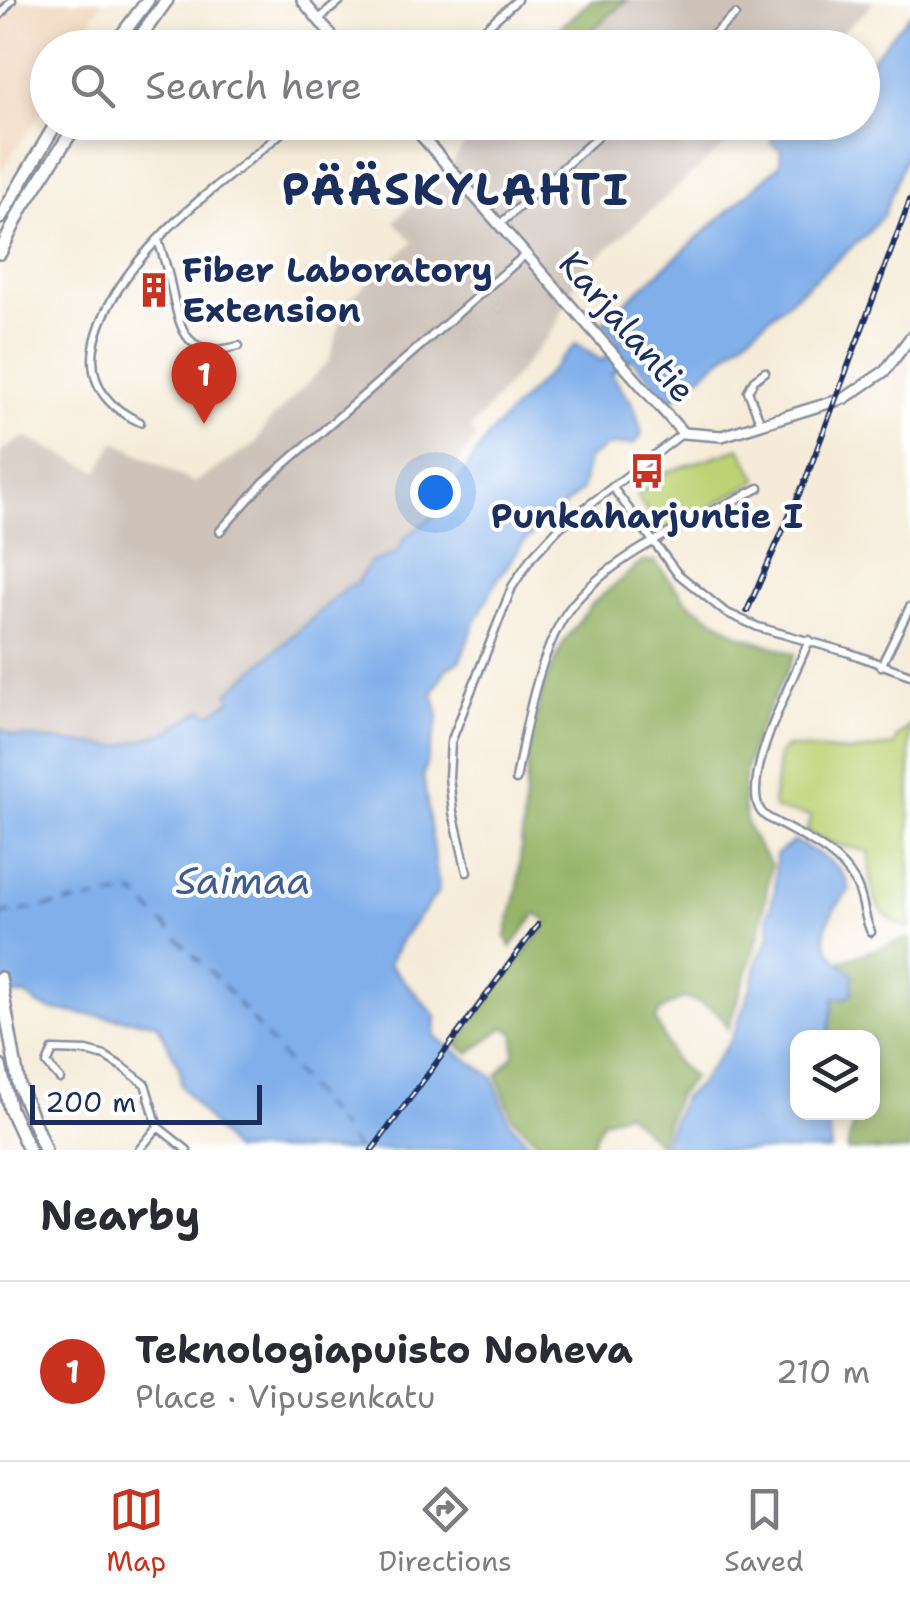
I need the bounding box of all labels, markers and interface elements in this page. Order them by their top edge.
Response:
search box [30,30,880,140]
icon: search [65,58,120,113]
text: Search here [145,60,362,111]
district label: PÄÄSKYLAHTI [281,159,631,219]
street label: Karjalantie [548,241,706,412]
place label: Fiber Laboratory Extension [182,246,493,333]
building icon: Fiber Laboratory Extension [135,271,173,309]
pin: 1 [172,342,236,424]
bus stop icon: Punkaharjuntie I [628,452,666,490]
your location [410,467,461,518]
place label: Punkaharjuntie I [491,492,803,539]
water label: Saimaa [176,855,310,906]
map controls [790,1030,880,1120]
button: layers [790,1030,880,1120]
scale bar [30,1080,262,1124]
text: 200 m [45,1083,136,1121]
text: Nearby [40,1187,200,1243]
text: Teknologiapuisto Noheva [135,1324,633,1375]
text: 1 [65,1350,80,1393]
text: 210 m [776,1350,870,1393]
text: Place · Vipusenkatu [135,1375,436,1418]
tab: Map [106,1482,166,1580]
tab: Directions [379,1482,512,1580]
tab: Saved [724,1482,804,1580]

